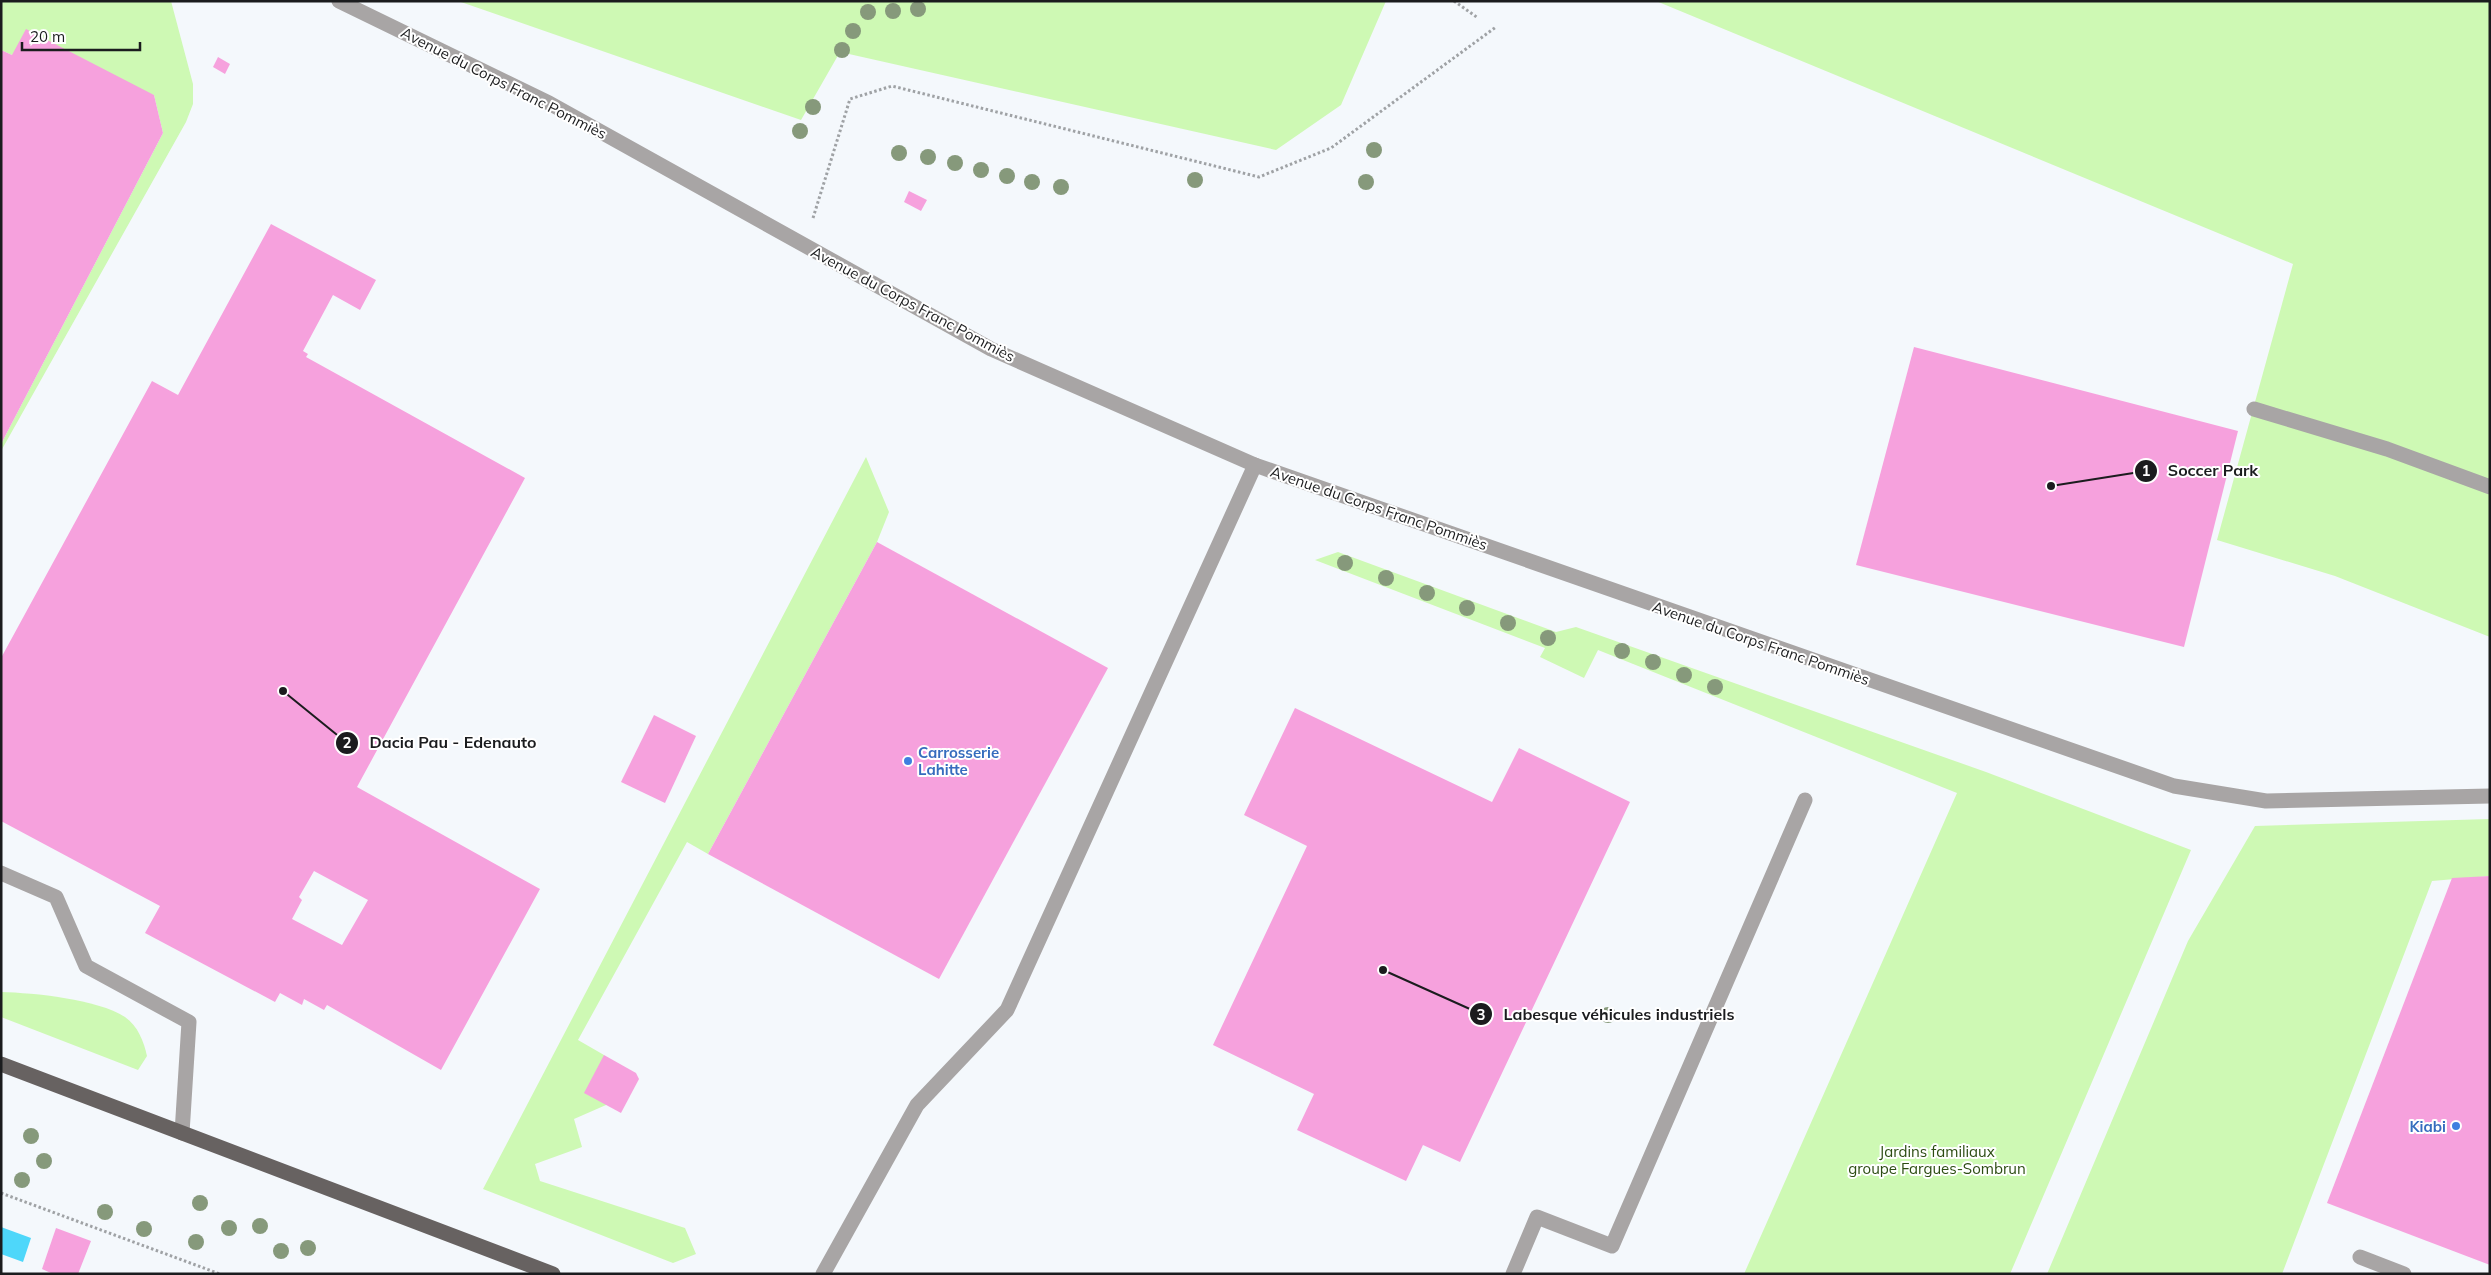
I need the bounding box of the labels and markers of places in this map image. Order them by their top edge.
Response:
callout: Soccer Park [2133,455,2269,486]
callout: Dacia Pau - Edenauto [335,727,547,758]
place label: Carrosserie Lahitte [918,743,999,779]
marker: Carrosserie Lahitte [902,755,914,767]
callout: Labesque véhicules industriels [1468,999,1744,1030]
place label: Kiabi [2410,1117,2446,1136]
marker: Kiabi [2450,1120,2462,1132]

